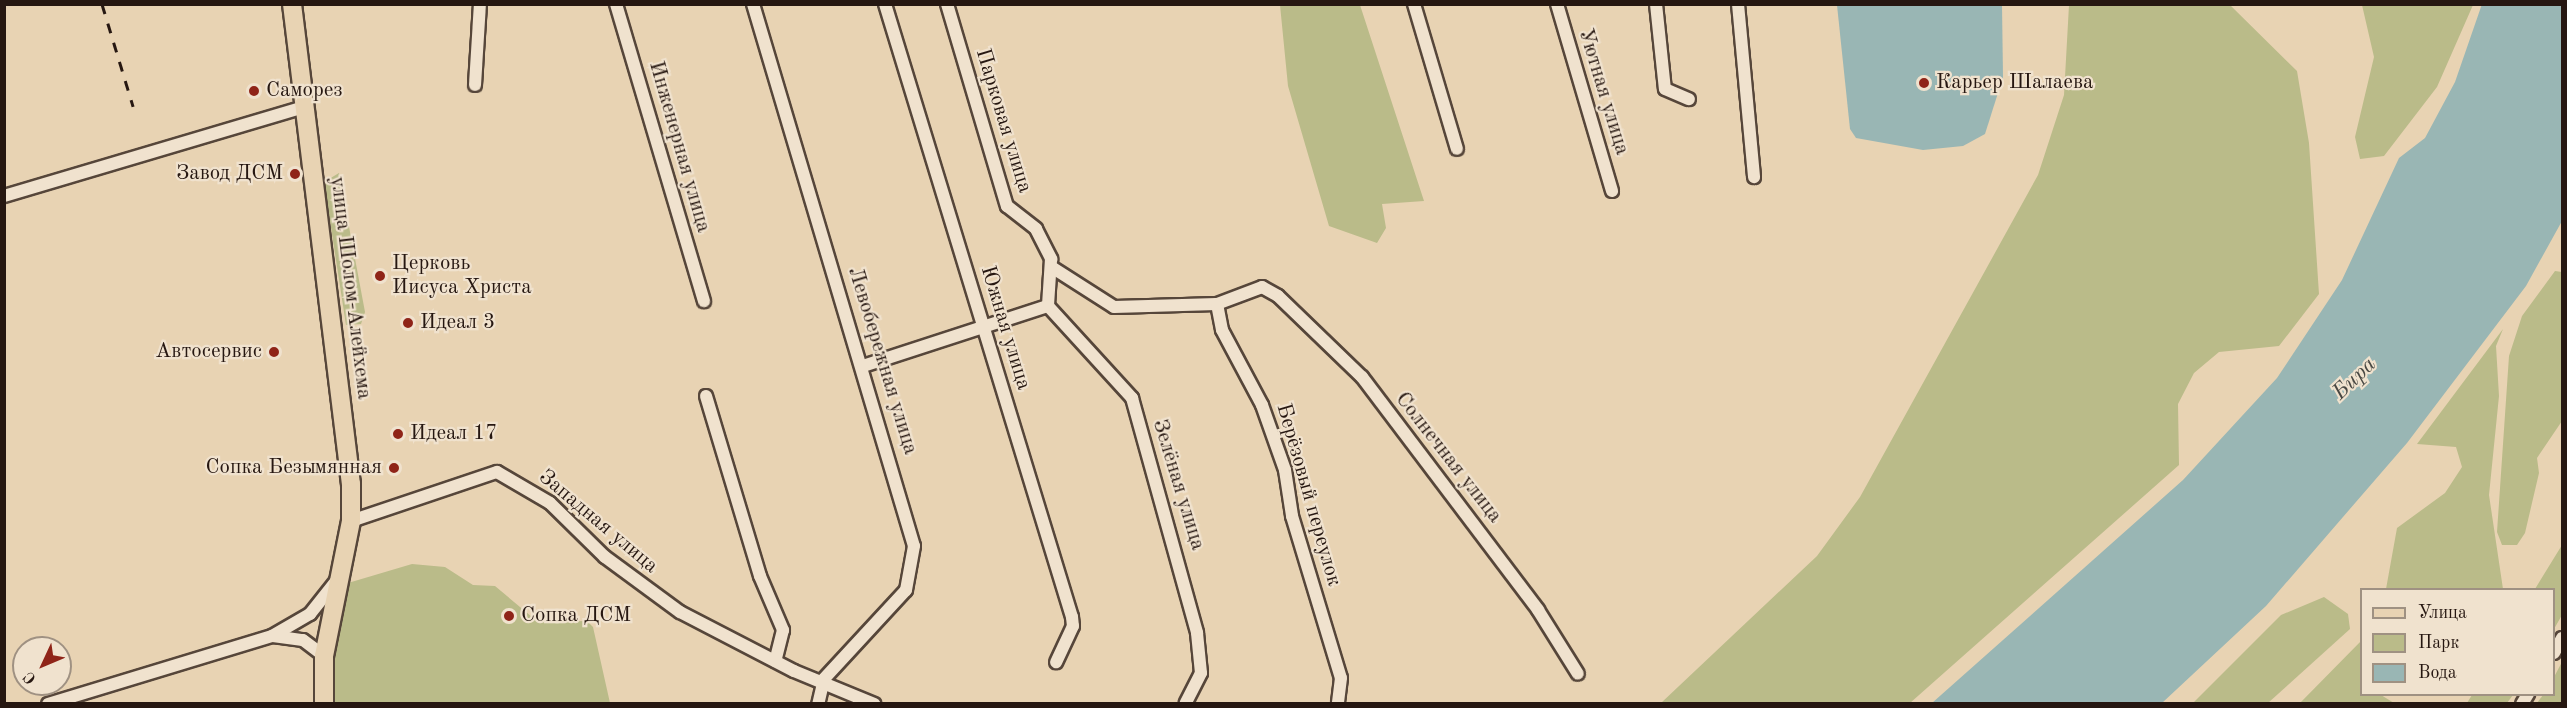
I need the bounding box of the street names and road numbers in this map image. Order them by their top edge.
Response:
street label: Уютная улица [1572,26,1634,158]
street label: Парковая улица [969,46,1037,196]
street label: Инженерная улица [643,59,715,235]
street label: улица Шолом-Алейхема [324,175,376,401]
street label: Южная улица [974,263,1036,393]
street label: Левобережная улица [842,264,922,458]
street label: Солнечная улица [1389,388,1507,528]
street label: Берёзовый переулок [1270,401,1346,589]
street label: Зелёная улица [1146,417,1210,553]
street label: Западная улица [533,465,663,579]

